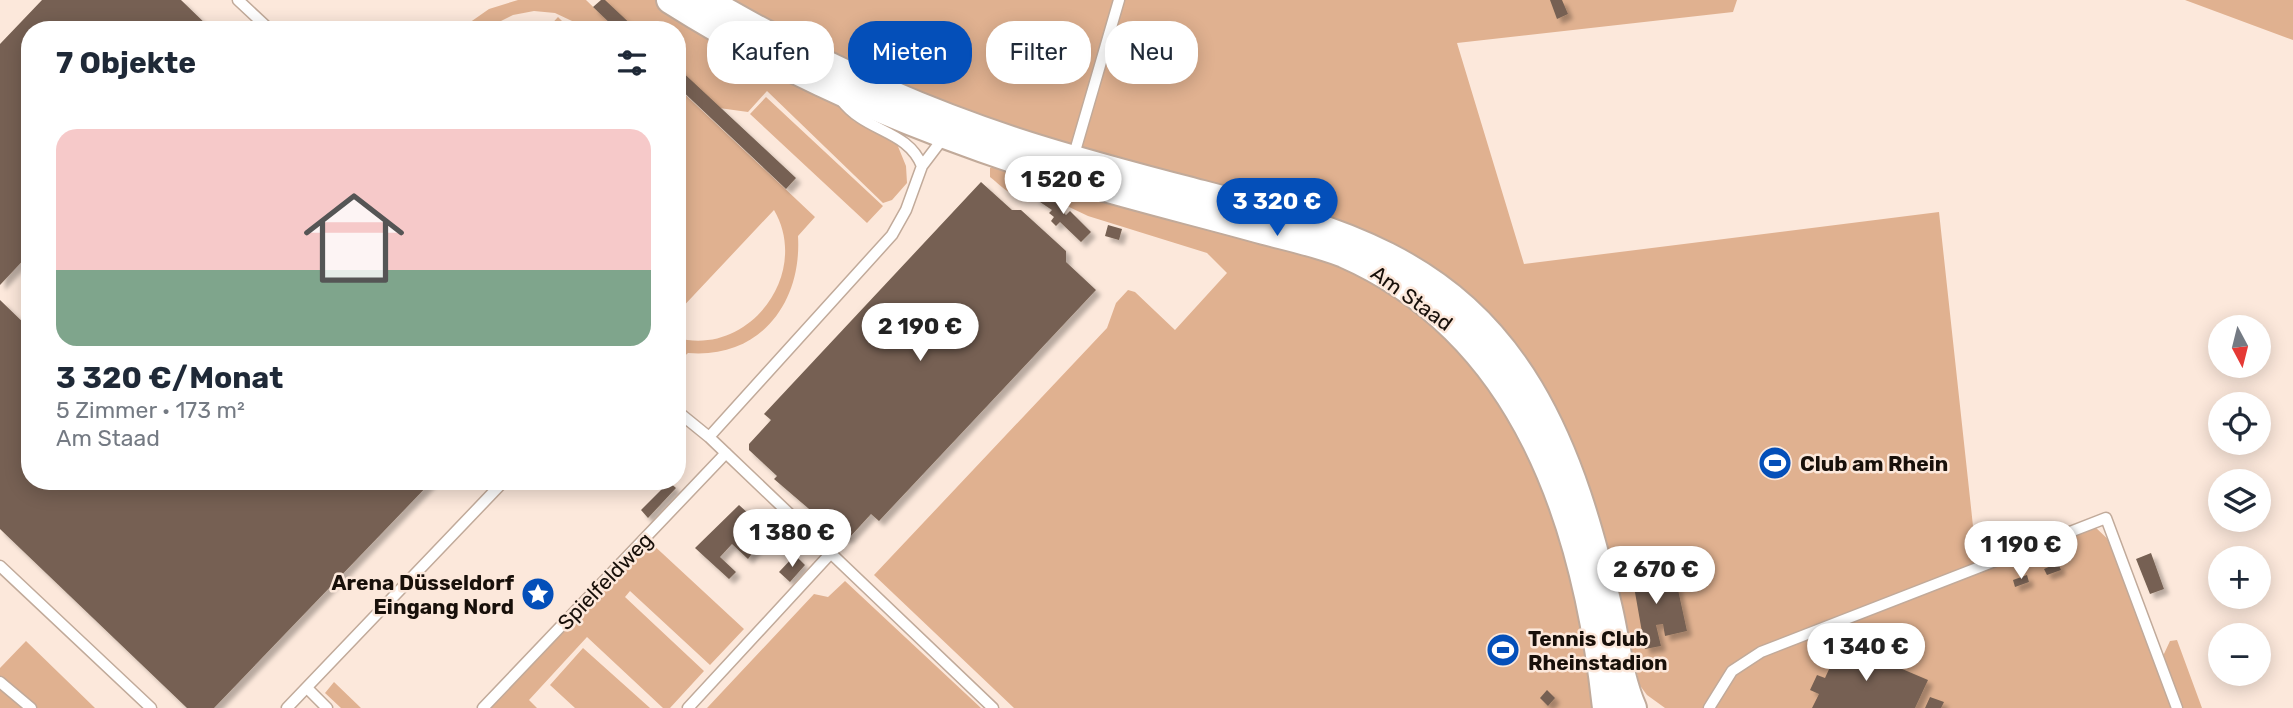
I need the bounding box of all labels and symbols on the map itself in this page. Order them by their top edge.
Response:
pin: 1 520 € [998,156,1128,216]
pin: 3 320 € [1212,178,1342,238]
street label: Am Staad [1366,260,1458,336]
pin: 2 190 € [855,304,985,363]
north arrow [2208,315,2272,378]
sports icon: Club am Rhein [1756,444,1794,482]
place label: Club am Rhein [1800,451,1948,476]
pin: 1 380 € [727,510,857,569]
pin: 1 190 € [1956,522,2086,581]
street label: Spielfeldweg [552,527,658,635]
pin: 2 670 € [1591,546,1721,606]
place label: Arena Düsseldorf Eingang Nord [332,570,515,619]
place icon: Arena Düsseldorf Eingang Nord [519,575,557,613]
pin: 1 340 € [1801,624,1931,683]
place label: Tennis Club Rheinstadion [1528,626,1668,675]
sports icon: Tennis Club Rheinstadion [1484,631,1522,669]

